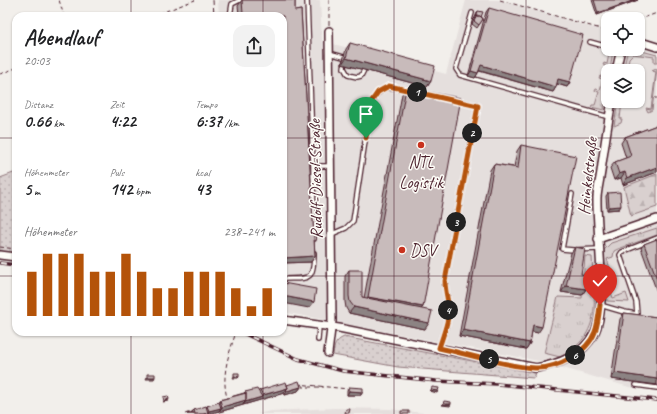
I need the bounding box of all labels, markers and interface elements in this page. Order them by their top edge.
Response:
map controls [601,12,645,108]
button: locate [601,12,645,56]
text: Abendlauf [24,24,99,52]
button: share [233,25,275,67]
text: 20:03 [24,53,50,69]
button: layers [601,64,645,108]
pin: 1 [407,82,427,102]
text: 1 [415,85,419,99]
text: Distanz [24,97,53,111]
text: Zeit [110,97,124,111]
text: Tempo [195,97,217,111]
pin [349,97,383,138]
icon: arrive [355,103,377,125]
text: 0.66 [24,111,51,132]
text: 4:22 [110,111,136,132]
text: 6:37 [195,111,222,132]
text: km [51,116,64,130]
text: /km [222,116,239,130]
street label: Rudolf-Diesel-Straße [304,118,327,239]
pin: 2 [462,123,482,143]
text: 2 [470,126,474,140]
street label: Heinkelstraße [573,135,602,216]
marker: NTL Logistik [416,140,426,150]
place label: NTL Logistik [399,152,444,193]
text: Höhenmeter [24,165,69,179]
text: Puls [110,165,124,179]
text: kcal [195,165,210,179]
text: 5 [24,179,31,200]
text: 142 [110,179,133,200]
text: 43 [195,179,211,200]
text: m [31,184,40,198]
text: bpm [133,184,150,198]
pin: 3 [446,212,466,232]
text: 3 [454,215,458,229]
text: Höhenmeter [24,224,77,240]
text: 238–241 m [224,224,275,240]
place label: DSV [410,240,439,261]
marker: DSV [397,245,407,255]
pin [583,264,617,305]
icon: check [589,270,611,292]
pin: 4 [438,300,458,320]
text: 4 [446,303,450,317]
pin: 6 [565,345,585,365]
text: 6 [572,348,578,362]
pin: 5 [479,349,499,369]
text: 5 [487,352,491,366]

